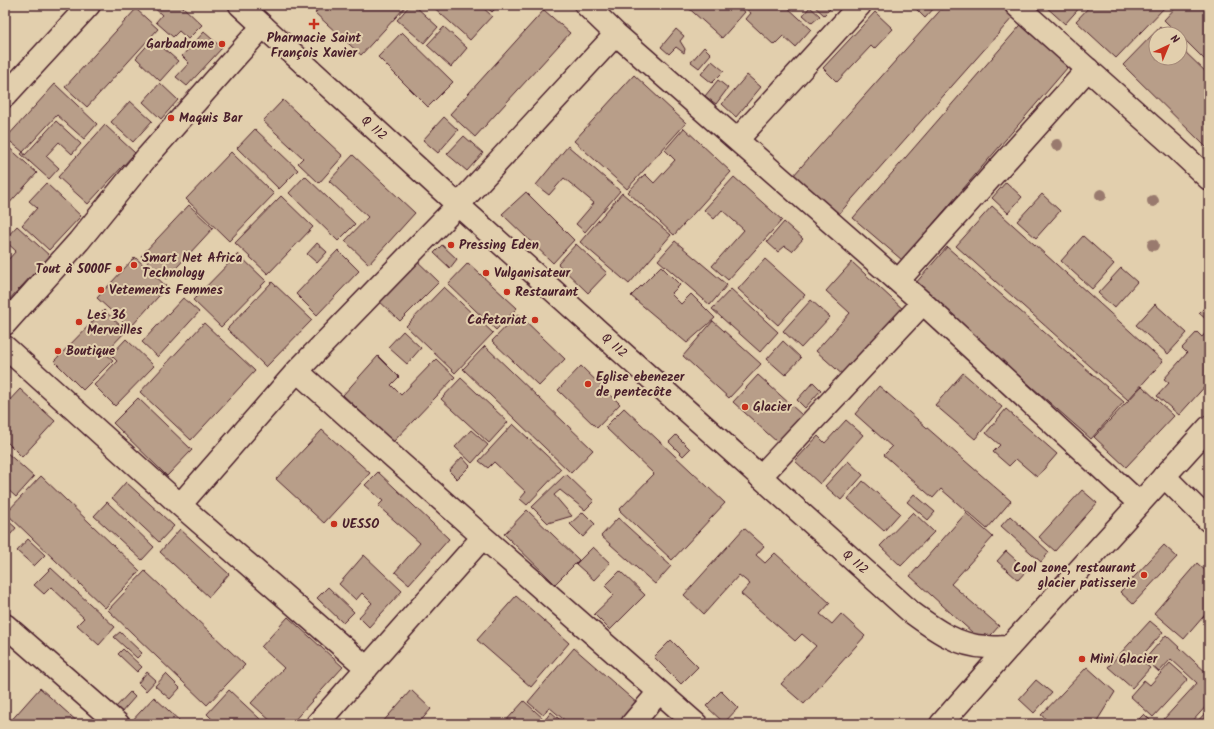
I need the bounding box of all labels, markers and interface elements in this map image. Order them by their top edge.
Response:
marker: Pharmacie Saint François Xavier [309,19,319,29]
north arrow [1148,26,1188,66]
place label: Pharmacie Saint François Xavier [267,28,361,64]
text: N [1165,31,1183,48]
place label: Garbadrome [146,34,215,55]
marker: Garbadrome [217,39,227,49]
place label: Maquis Bar [179,108,244,129]
street label: Q 112 [356,110,392,146]
marker: Maquis Bar [166,113,176,123]
place label: Pressing Eden [459,235,539,256]
marker: Pressing Eden [446,240,456,250]
place label: Smart Net Africa Technology [142,248,243,284]
place label: Tout à 5000F [35,259,112,280]
marker: Smart Net Africa Technology [129,260,139,270]
place label: Vulganisateur [494,263,571,284]
marker: Tout à 5000F [114,264,124,274]
marker: Vulganisateur [481,268,491,278]
place label: Vetements Femmes [109,280,223,301]
place label: Restaurant [515,282,579,303]
marker: Vetements Femmes [96,285,106,295]
marker: Restaurant [502,287,512,297]
place label: Les 36 Merveilles [87,305,142,341]
place label: Cafetariat [467,310,527,331]
marker: Cafetariat [530,315,540,325]
marker: Les 36 Merveilles [74,317,84,327]
street label: Q 112 [596,328,632,363]
place label: Boutique [66,341,116,362]
marker: Boutique [53,346,63,356]
place label: Eglise ebenezer de pentecôte [596,367,686,403]
marker: Eglise ebenezer de pentecôte [583,379,593,389]
place label: Glacier [753,397,793,418]
marker: Glacier [740,402,750,412]
place label: UESSO [342,514,379,535]
marker: UESSO [329,519,339,529]
street label: Q 112 [837,544,873,580]
place label: Cool zone, restaurant glacier patisserie [1013,558,1137,594]
marker: Cool zone, restaurant glacier patisserie [1139,570,1149,580]
place label: Mini Glacier [1090,649,1159,670]
marker: Mini Glacier [1077,654,1087,664]

